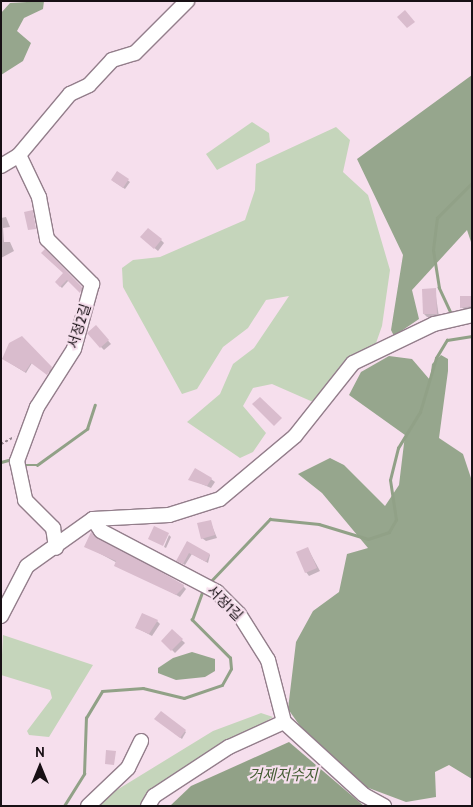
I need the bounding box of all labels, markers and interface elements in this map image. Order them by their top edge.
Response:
street label: 서정2길 [64,302,94,350]
street label: 서정1길 [204,582,246,624]
north arrow [15,742,65,792]
text: N [35,743,45,761]
water label: 거제저수지 [249,767,317,785]

